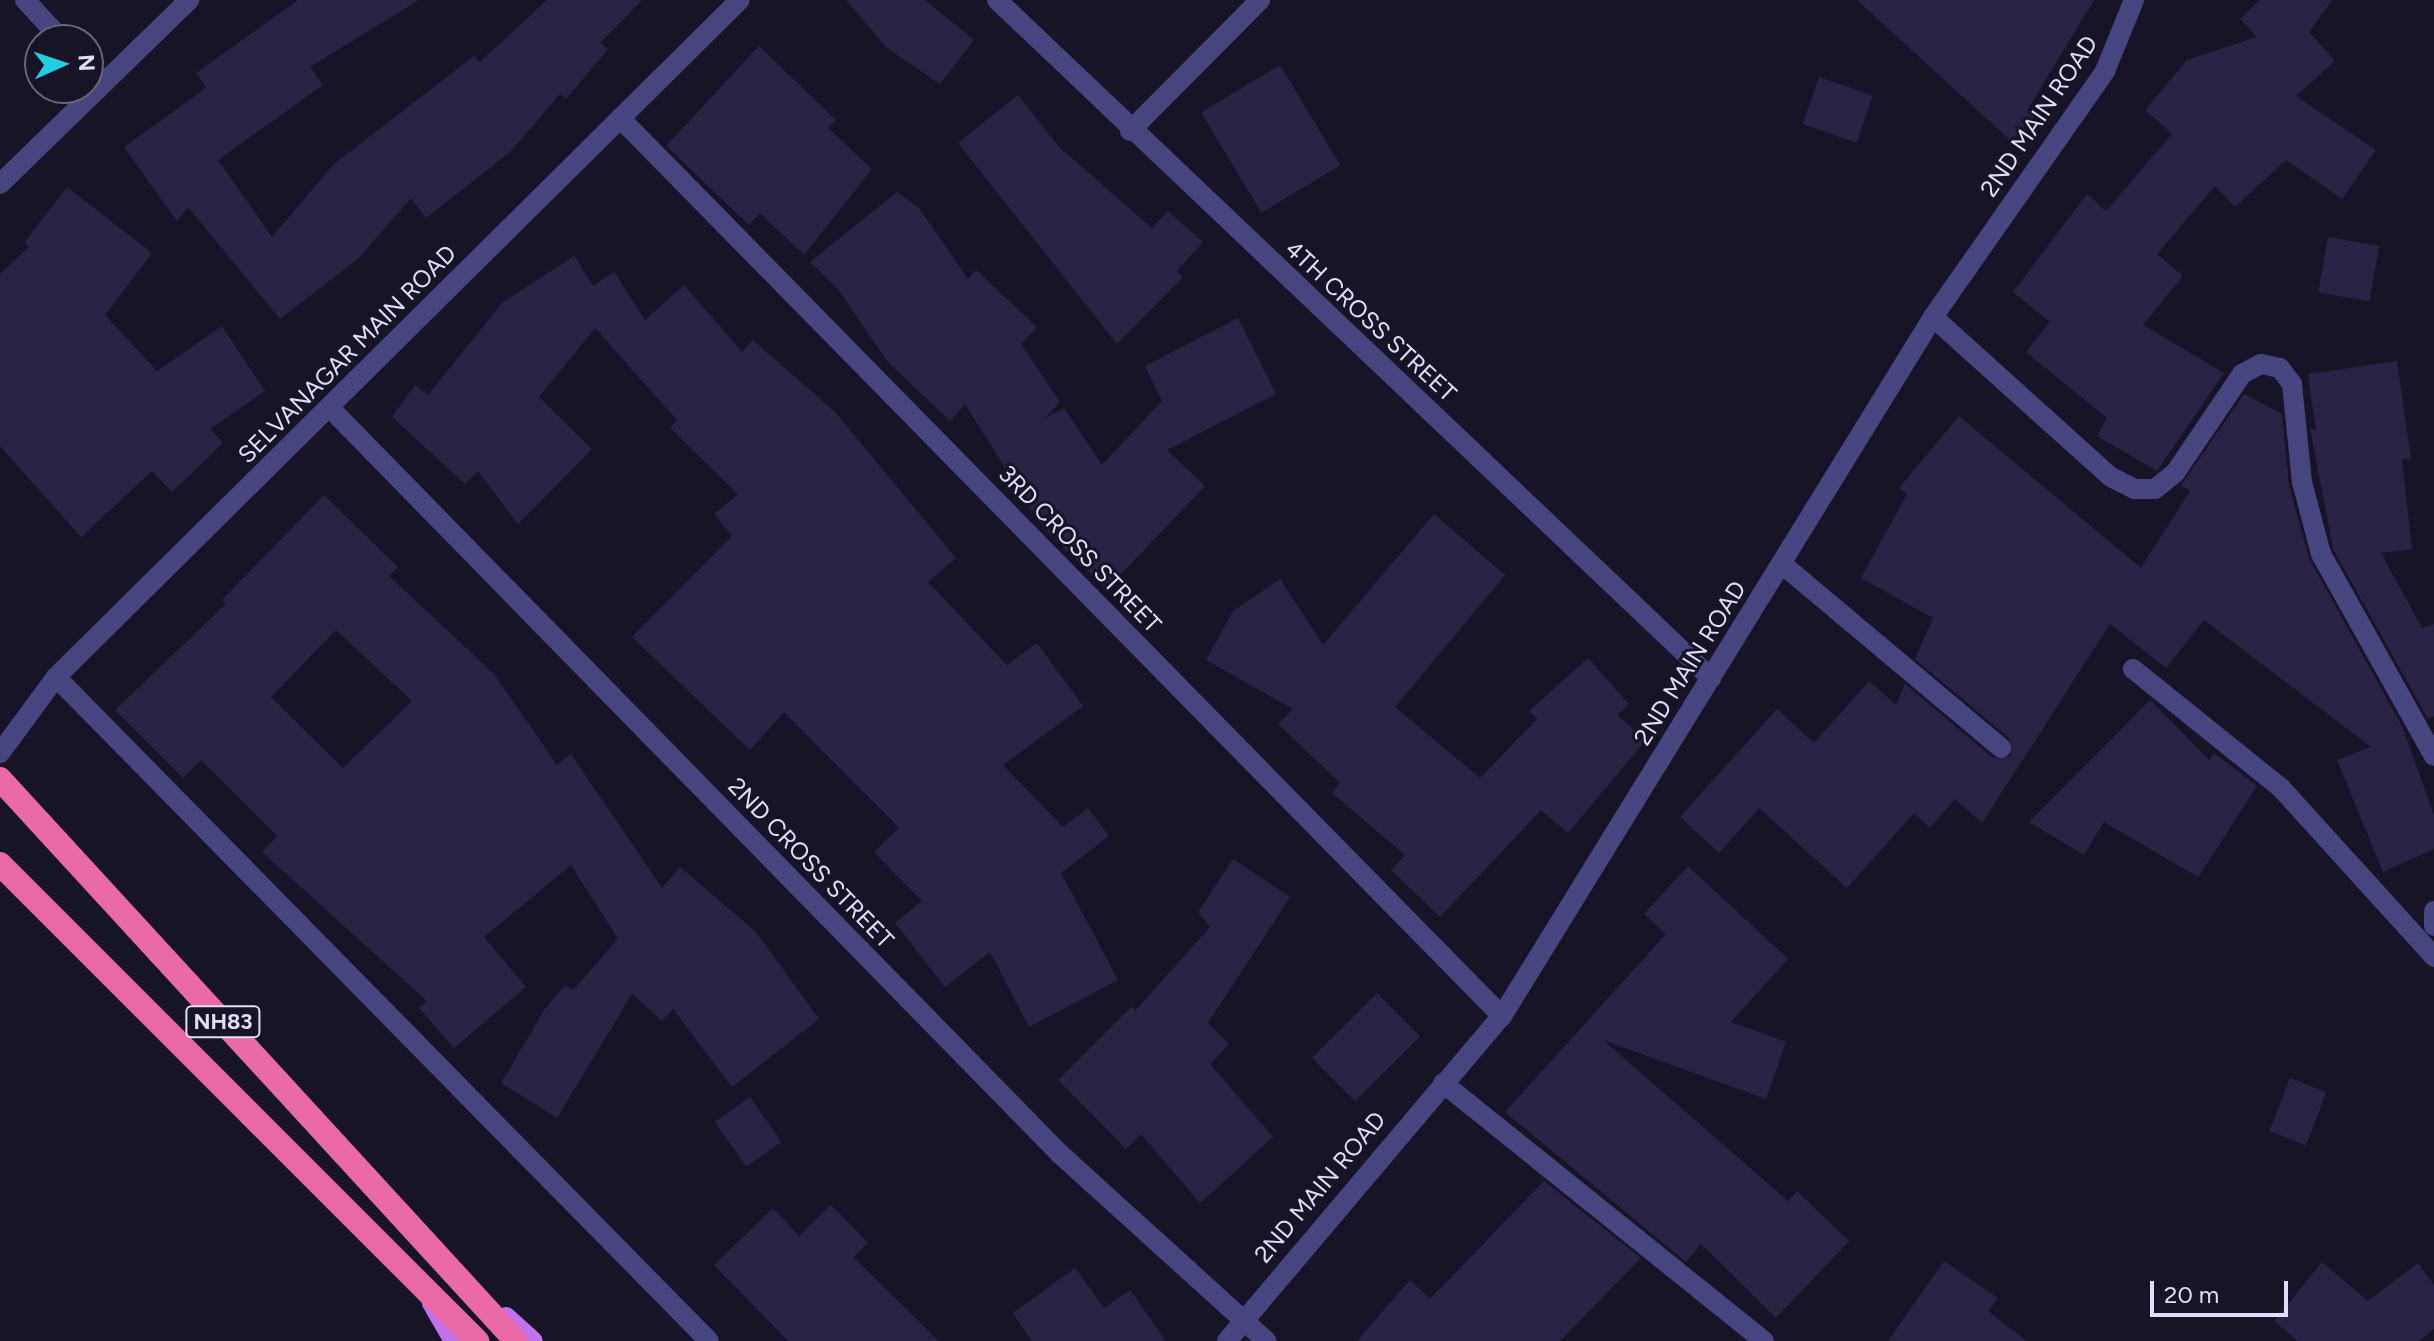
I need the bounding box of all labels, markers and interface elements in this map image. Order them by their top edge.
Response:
north arrow [24,24,104,104]
street label: 2ND MAIN ROAD [1974,30,2104,202]
text: N [73,54,100,72]
street label: 4TH CROSS STREET [1280,234,1462,408]
street label: SELVANAGAR MAIN ROAD [232,239,462,469]
street label: 3RD CROSS STREET [993,459,1167,639]
street label: 2ND MAIN ROAD [1628,575,1752,751]
street label: 2ND CROSS STREET [722,772,900,954]
road number: NH83 [185,1004,261,1040]
street label: 2ND MAIN ROAD [1248,1106,1392,1268]
scale bar [2154,1265,2292,1315]
text: 20 m [2164,1280,2219,1309]

